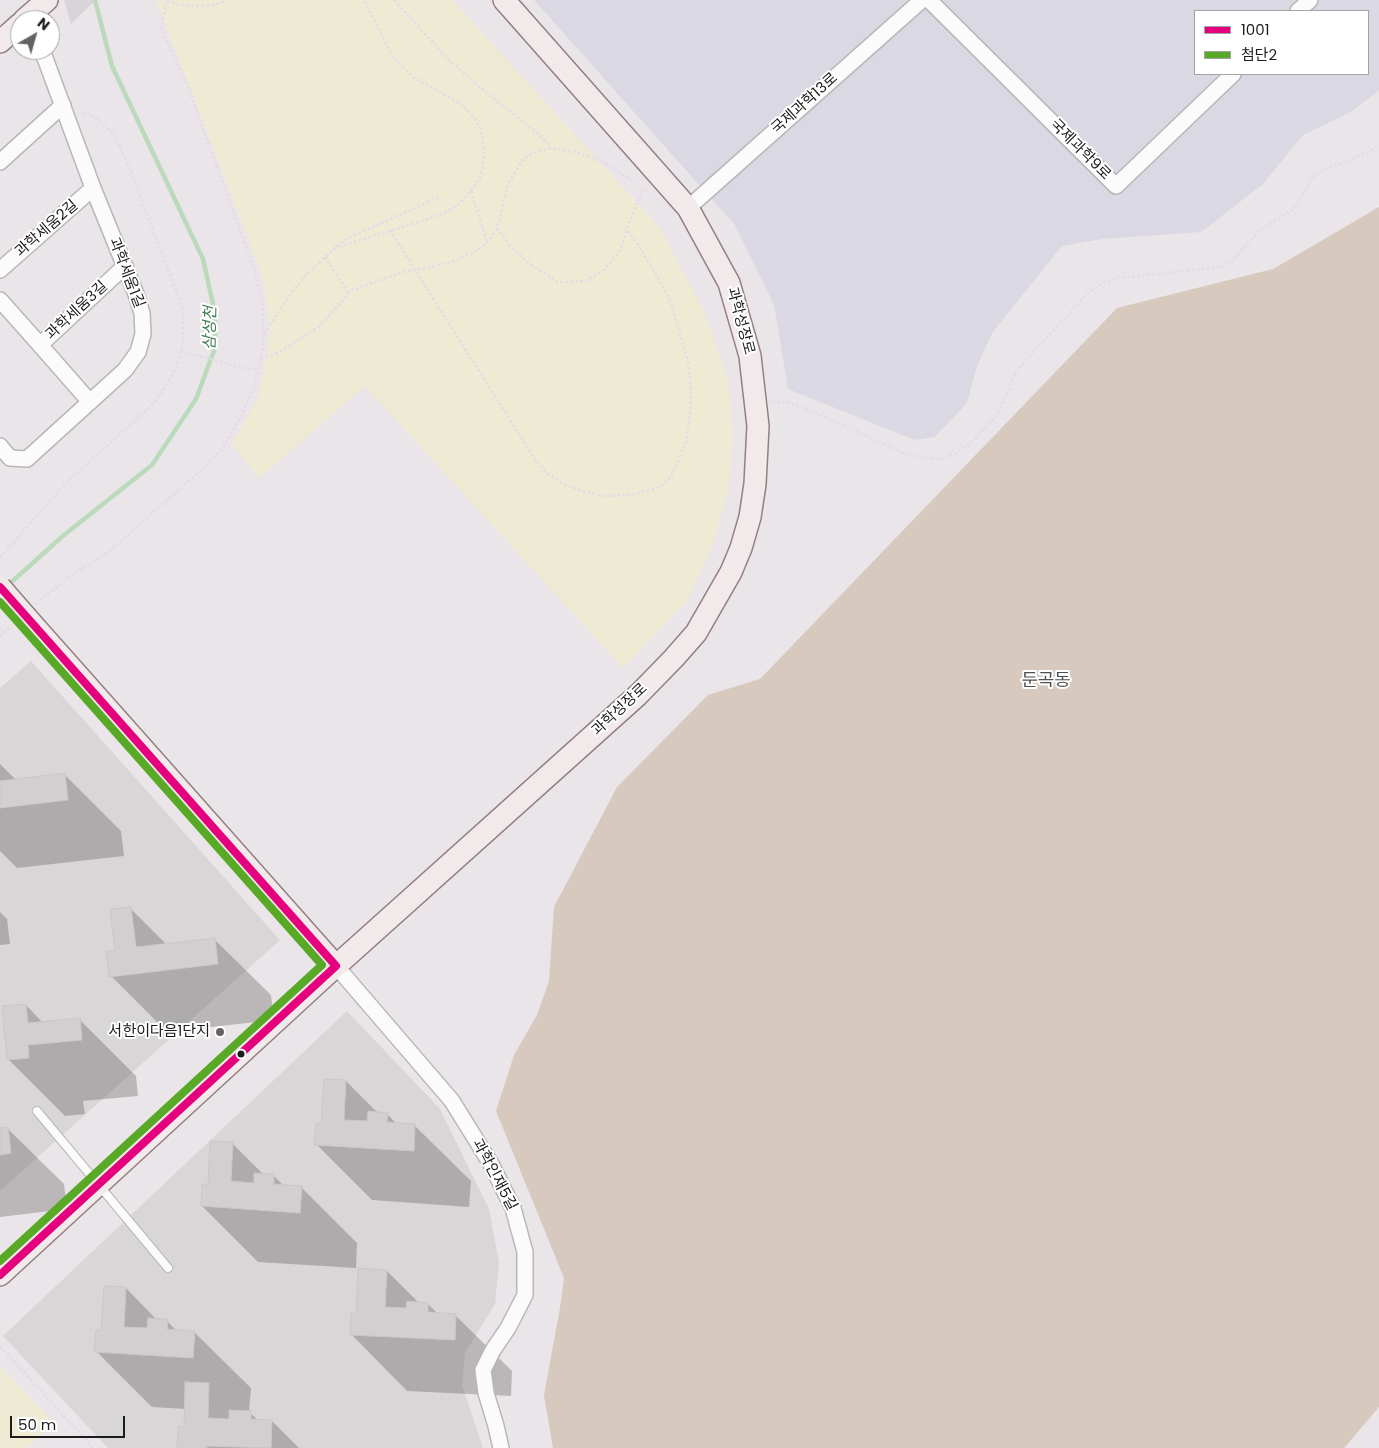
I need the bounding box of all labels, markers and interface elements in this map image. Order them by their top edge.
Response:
north arrow [10,10,60,60]
legend [1194,10,1369,75]
text: N [33,13,54,35]
text: 1001 [1241,19,1269,40]
text: 첨단2 [1241,44,1277,65]
street label: 국제과학13로 [768,70,842,138]
street label: 국제과학9로 [1046,116,1114,184]
street label: 과학세움2길 [12,197,82,261]
street label: 과학세움1길 [104,235,148,311]
street label: 과학세움3길 [42,278,112,344]
street label: 과학성장로 [722,285,758,357]
water label: 삼성천 [201,306,221,350]
district label: 둔곡동 [1021,670,1071,692]
street label: 과학성장로 [589,680,651,740]
place label: 서한이다음1단지 [109,1023,210,1041]
marker: 서한이다음1단지 [214,1026,226,1038]
unlabelled marker [236,1049,246,1059]
street label: 과학인재5길 [468,1136,520,1214]
scale bar [12,1406,128,1438]
text: 50 m [18,1414,56,1435]

